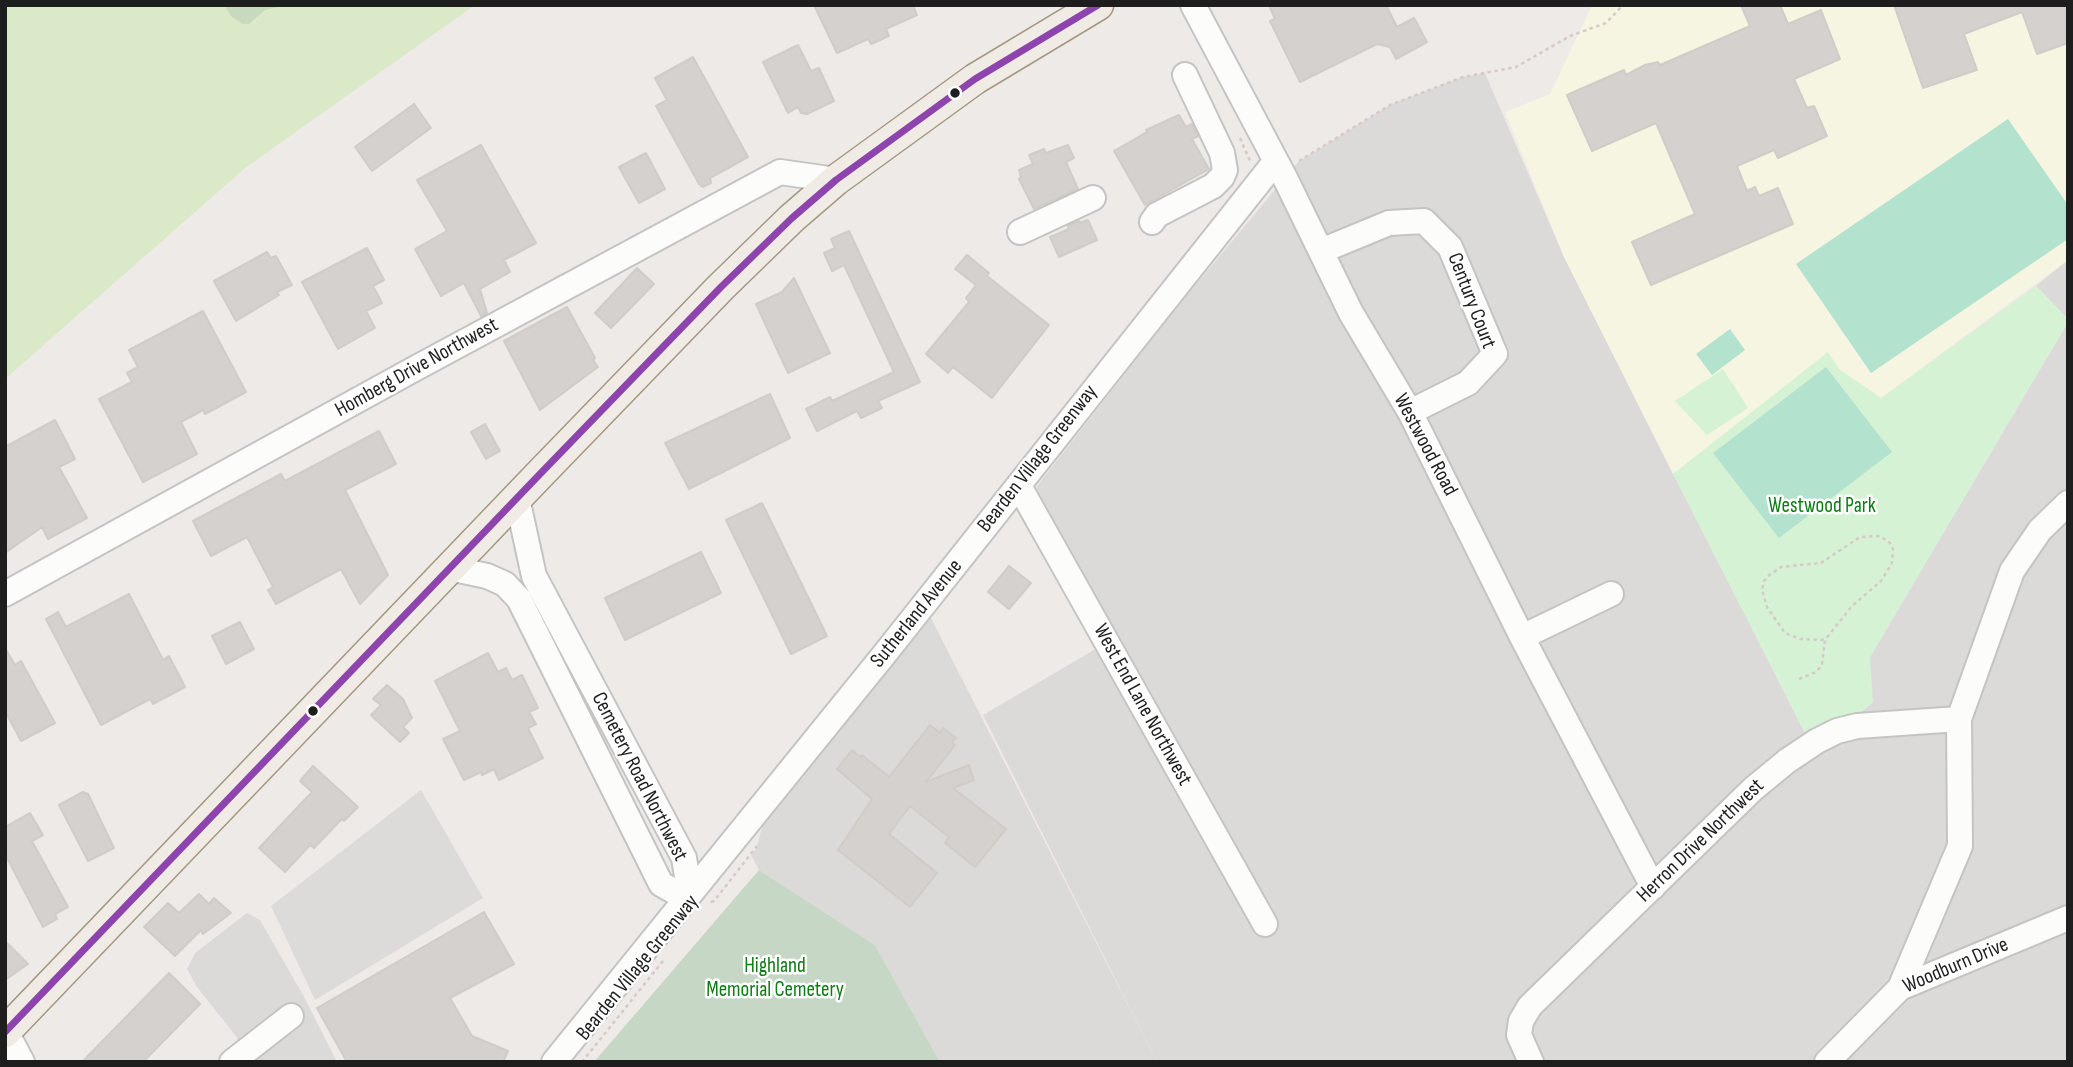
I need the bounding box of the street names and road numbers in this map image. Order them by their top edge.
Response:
street label: Century Court [1441,250,1501,352]
street label: Homberg Drive Northwest [331,313,503,423]
street label: Bearden Village Greenway [973,380,1103,538]
street label: Westwood Road [1388,390,1462,500]
street label: Sutherland Avenue [866,555,968,673]
street label: West End Lane Northwest [1087,620,1197,790]
street label: Cemetery Road Northwest [586,688,692,866]
street label: Herron Drive Northwest [1632,774,1770,908]
street label: Bearden Village Greenway [572,890,704,1046]
street label: Woodburn Drive [1900,933,2012,999]

